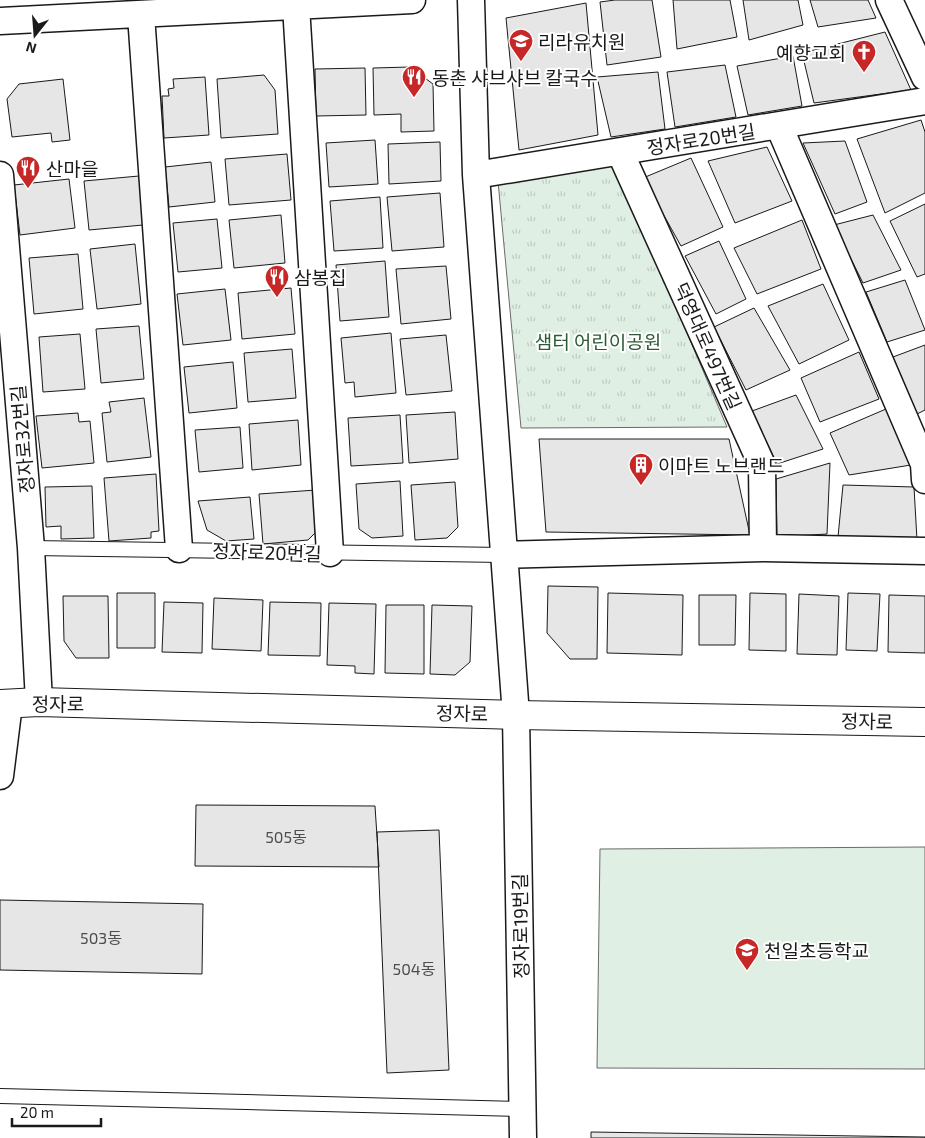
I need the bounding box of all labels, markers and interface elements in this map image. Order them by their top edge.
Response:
north arrow [10,10,60,60]
school or university icon: 리라유치원 [508,28,534,62]
place label: 리라유치원 [538,30,625,53]
text: N [24,38,38,58]
church icon: 예향교회 [851,39,877,73]
place label: 예향교회 [776,41,846,64]
restaurant icon: 동촌 샤브샤브 칼국수 [401,64,427,98]
place label: 동촌 샤브샤브 칼국수 [432,66,598,89]
street label: 정자로20번길 [645,119,757,159]
restaurant icon: 산마을 [15,155,41,189]
place label: 산마을 [46,157,98,180]
restaurant icon: 삼봉집 [264,264,290,298]
place label: 삼봉집 [294,266,346,289]
street label: 덕영대로497번길 [670,279,746,413]
park label: 샘터 어린이공원 [535,330,661,353]
street label: 정자로32번길 [6,384,38,494]
building icon: 이마트 노브랜드 [628,452,654,486]
place label: 이마트 노브랜드 [658,454,785,477]
street label: 정자로20번길 [212,539,322,565]
street label: 정자로 [32,692,84,715]
street label: 정자로 [436,701,488,725]
street label: 정자로 [841,709,893,733]
house number: 505동 [265,827,307,846]
street label: 정자로19번길 [508,873,532,979]
house number: 503동 [80,928,122,947]
school or university icon: 천일초등학교 [734,937,760,971]
place label: 천일초등학교 [764,939,869,962]
house number: 504동 [393,959,436,978]
scale bar [12,1096,101,1128]
text: 20 m [20,1103,54,1121]

